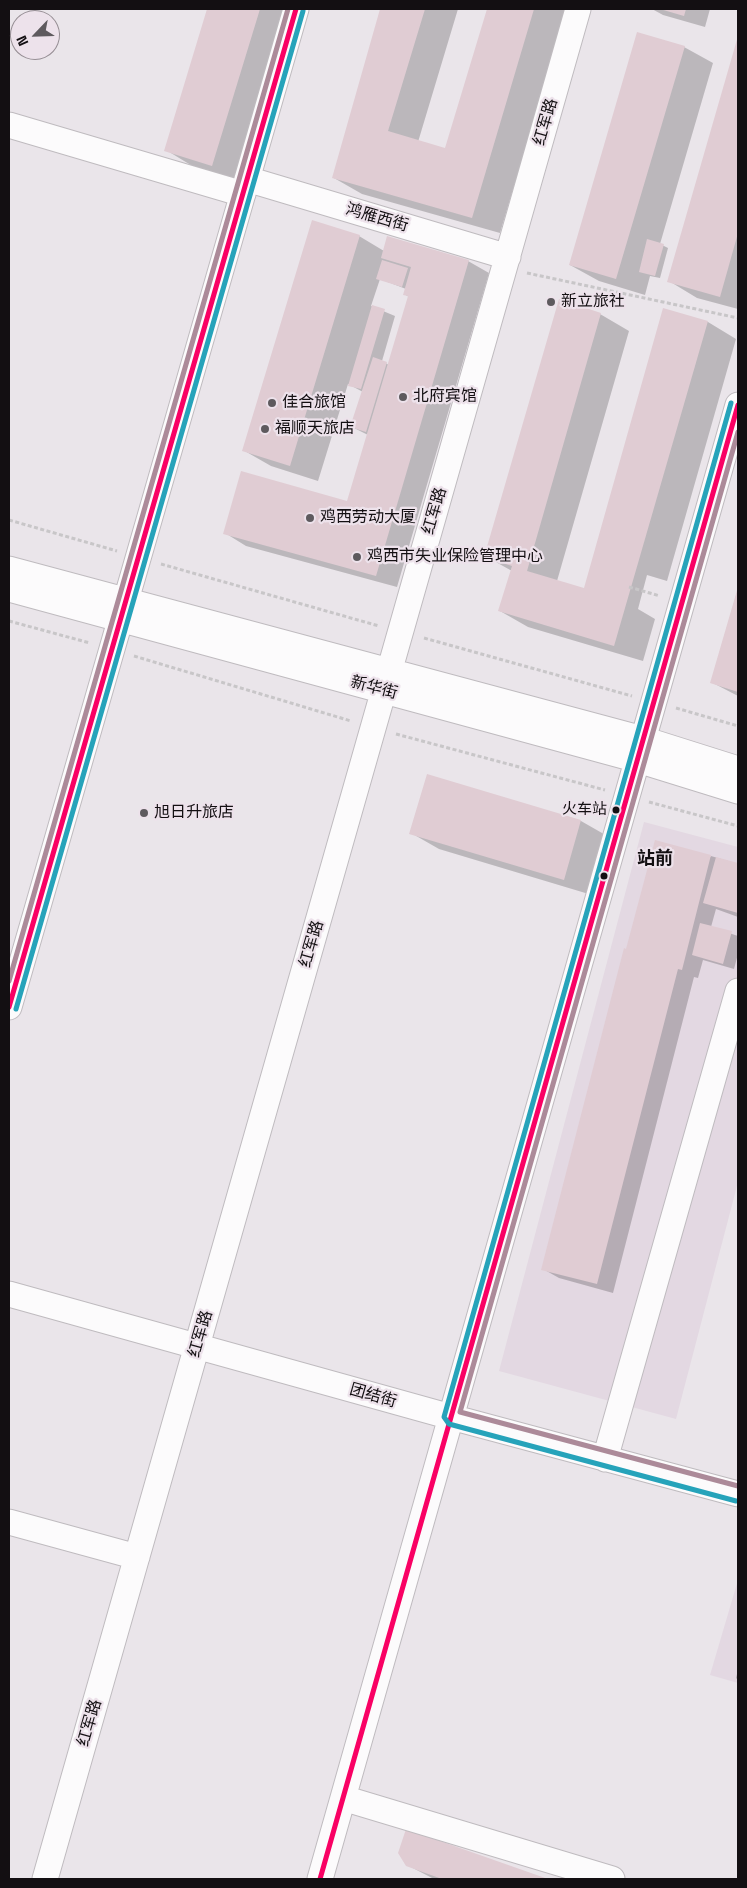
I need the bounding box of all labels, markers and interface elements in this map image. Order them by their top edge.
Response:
north arrow [10,10,60,60]
text: N [12,33,32,49]
street label: 红军路 [530,96,562,148]
street label: 鸿雁西街 [344,200,410,236]
place label: 新立旅社 [561,292,625,312]
marker: 新立旅社 [545,296,557,308]
place label: 北府宾馆 [413,387,477,407]
marker: 北府宾馆 [397,391,409,403]
place label: 佳合旅馆 [282,393,346,413]
marker: 佳合旅馆 [266,397,278,409]
place label: 福顺天旅店 [275,419,355,439]
marker: 福顺天旅店 [259,423,271,435]
street label: 红军路 [419,485,451,537]
place label: 鸡西劳动大厦 [320,508,416,528]
marker: 鸡西劳动大厦 [304,512,316,524]
place label: 鸡西市失业保险管理中心 [367,547,543,567]
marker: 鸡西市失业保险管理中心 [351,551,363,563]
street label: 新华街 [348,673,400,703]
place label: 火车站 [562,801,607,819]
place label: 旭日升旅店 [154,803,234,823]
marker: 火车站 [611,805,621,815]
marker: 旭日升旅店 [138,807,150,819]
district label: 站前 [637,848,673,870]
unlabelled marker [599,871,609,881]
street label: 红军路 [296,918,328,970]
street label: 红军路 [185,1308,217,1360]
street label: 团结街 [347,1380,399,1412]
street label: 红军路 [74,1697,106,1749]

